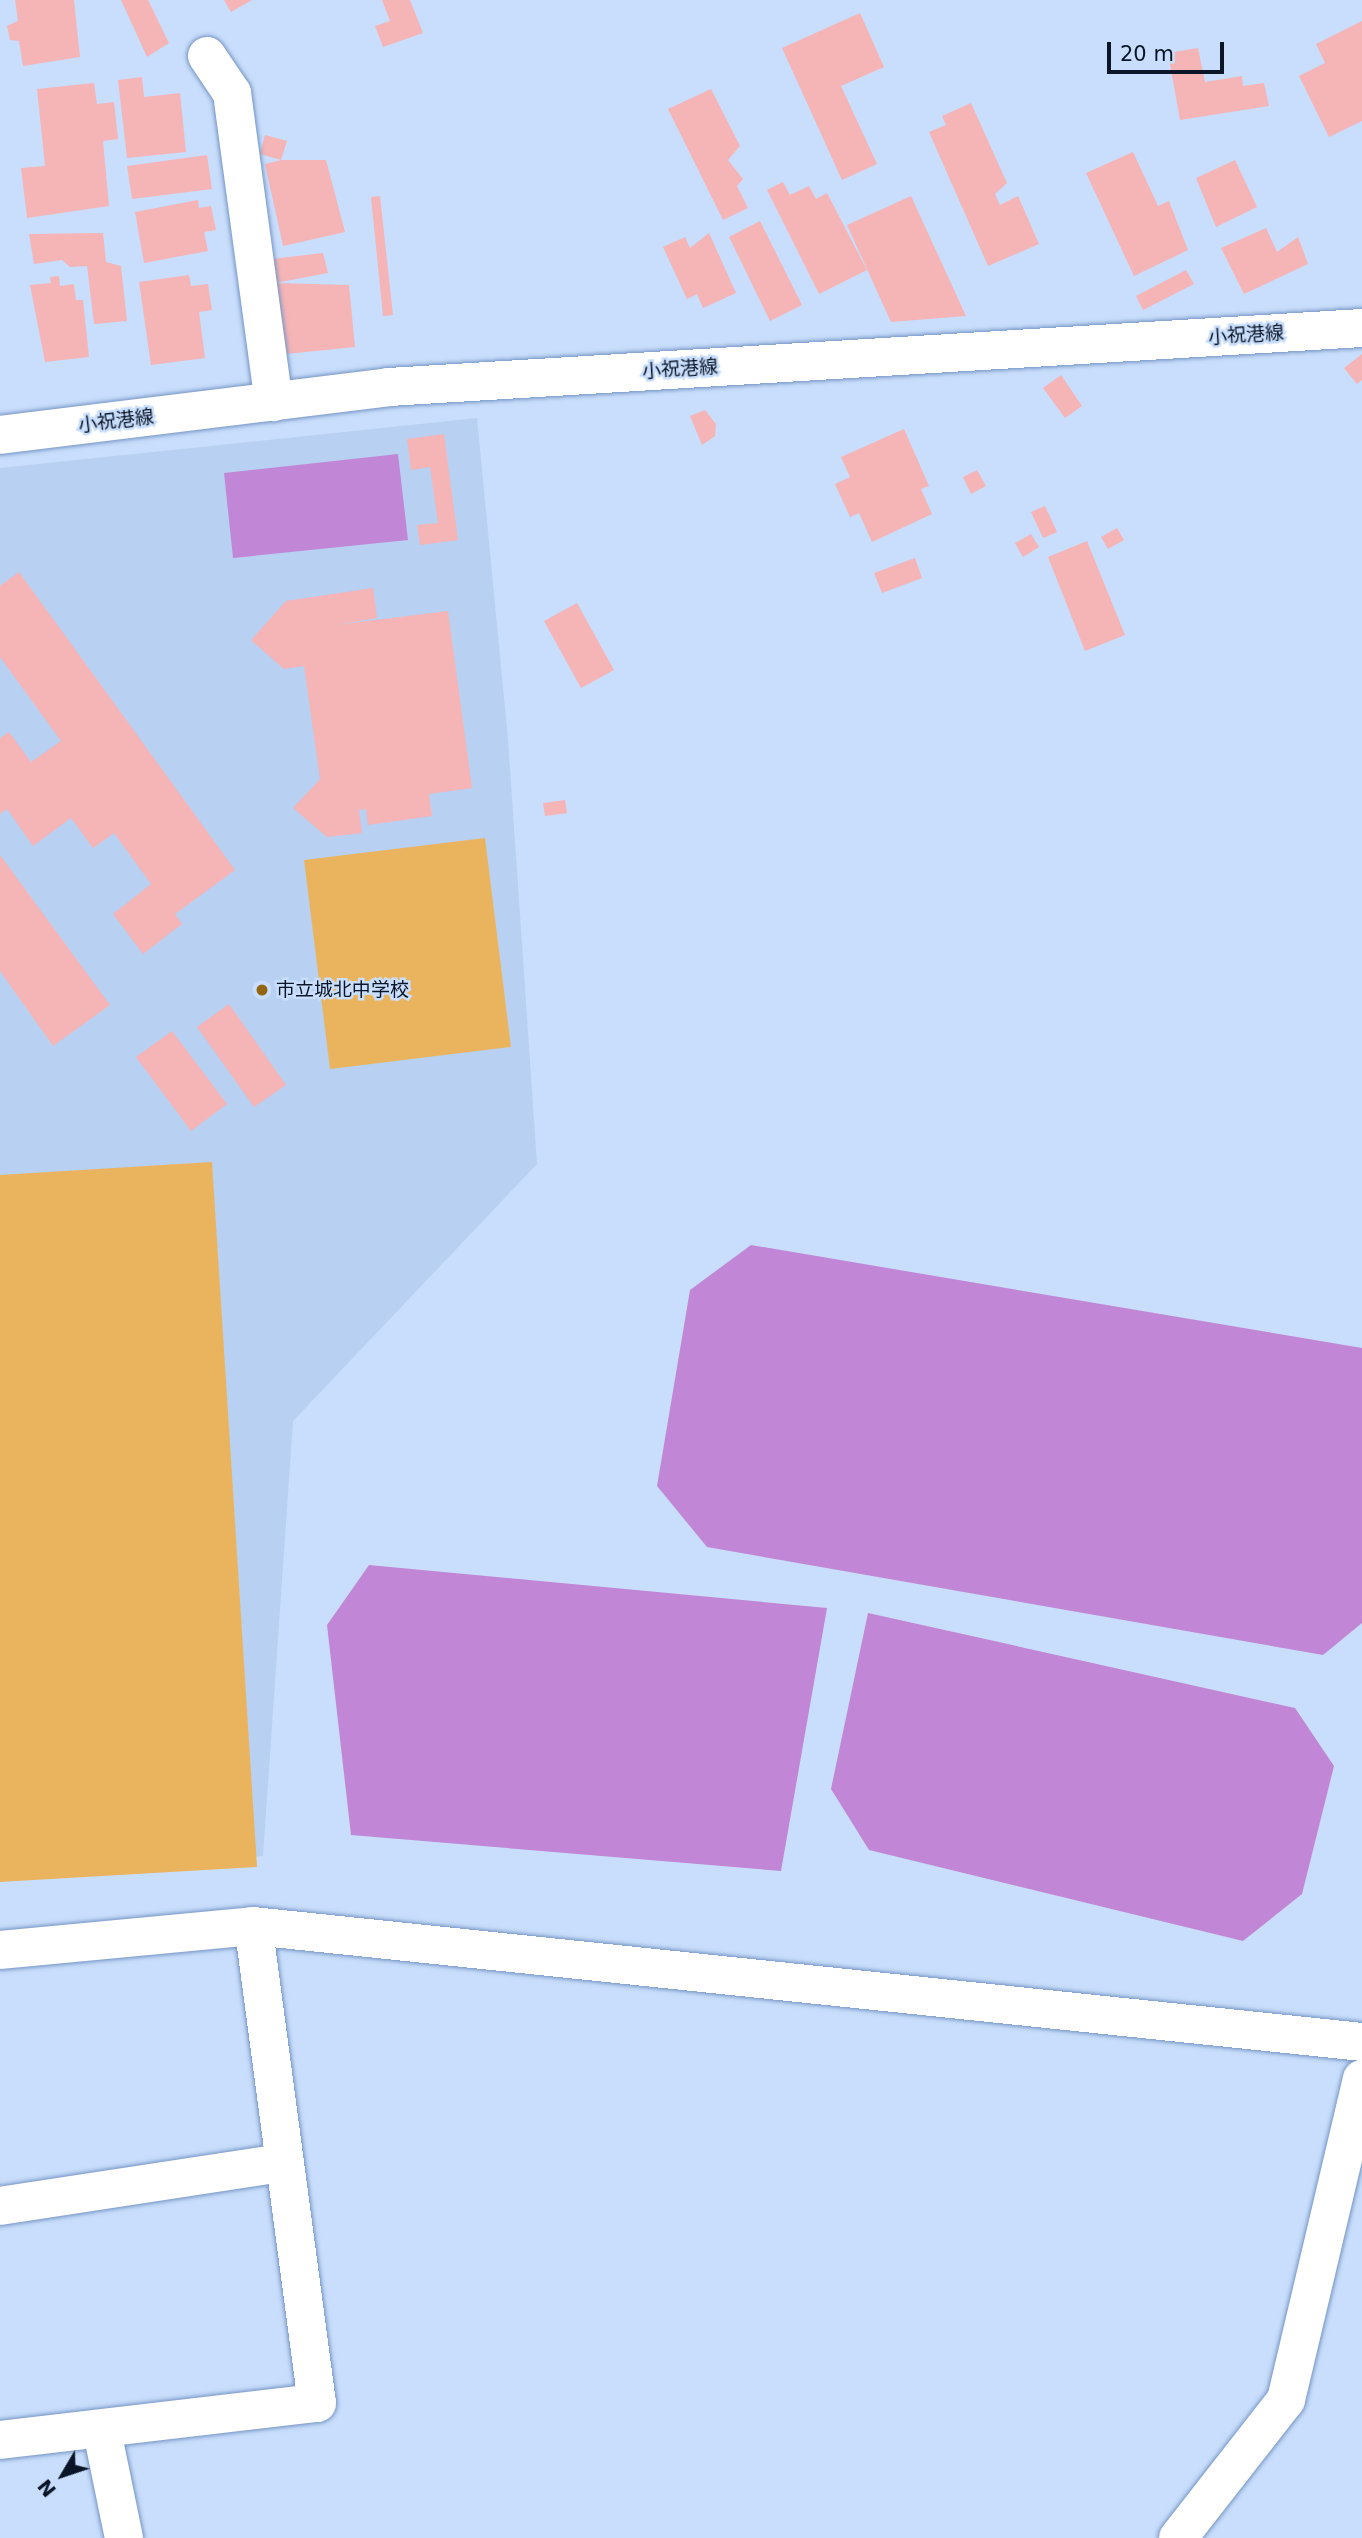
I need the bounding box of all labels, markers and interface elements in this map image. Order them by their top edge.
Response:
scale bar [1110,28,1227,72]
text: 20 m [1120,42,1174,66]
street label: 小祝港線 [1207,321,1285,349]
street label: 小祝港線 [641,355,719,383]
street label: 小祝港線 [77,405,155,437]
place label: 市立城北中学校 [276,979,409,1001]
marker: 市立城北中学校 [254,982,270,998]
north arrow [28,2440,98,2510]
text: N [33,2475,60,2501]

